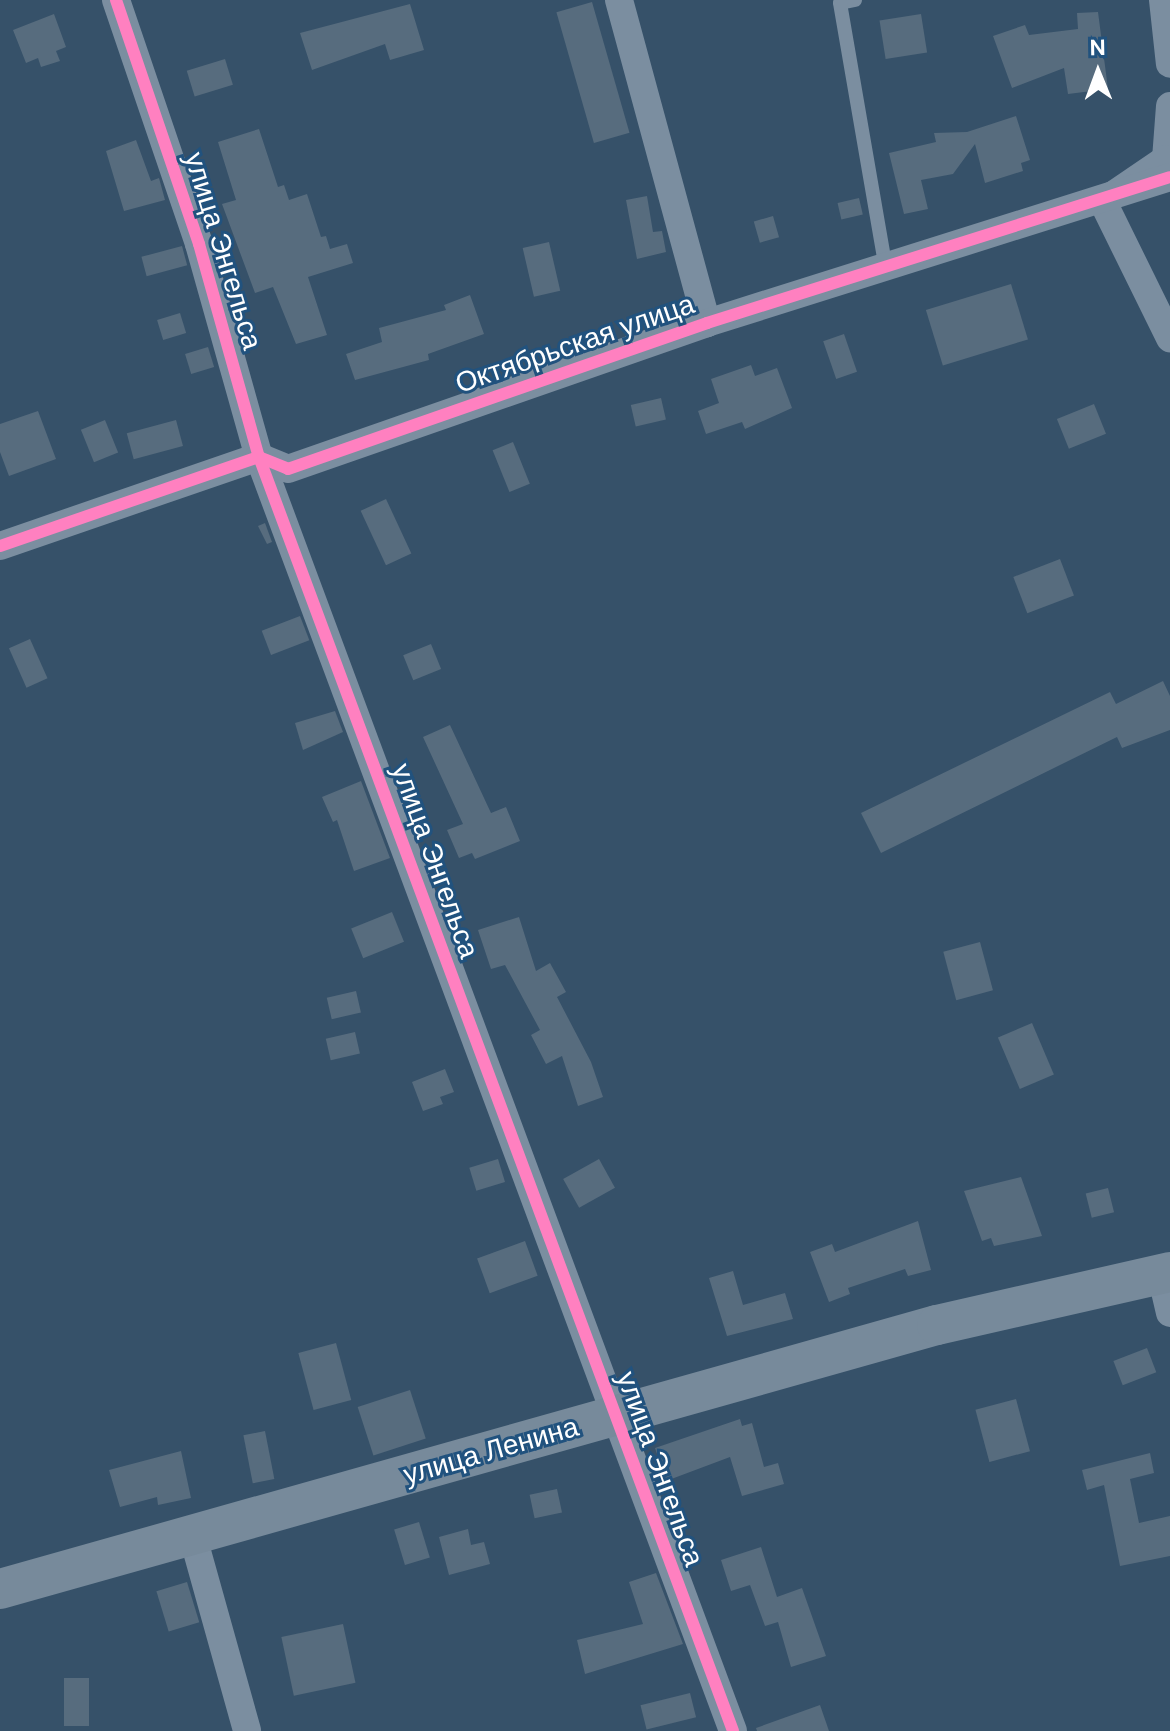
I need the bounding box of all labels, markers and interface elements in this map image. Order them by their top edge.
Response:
north arrow [1058,32,1138,112]
text: N [1089,33,1106,62]
street label: улица Энгельса [177,148,269,354]
street label: Октябрьская улица [451,287,699,401]
street label: улица Энгельса [384,759,486,963]
street label: улица Энгельса [609,1367,711,1571]
street label: улица Ленина [400,1410,582,1492]

